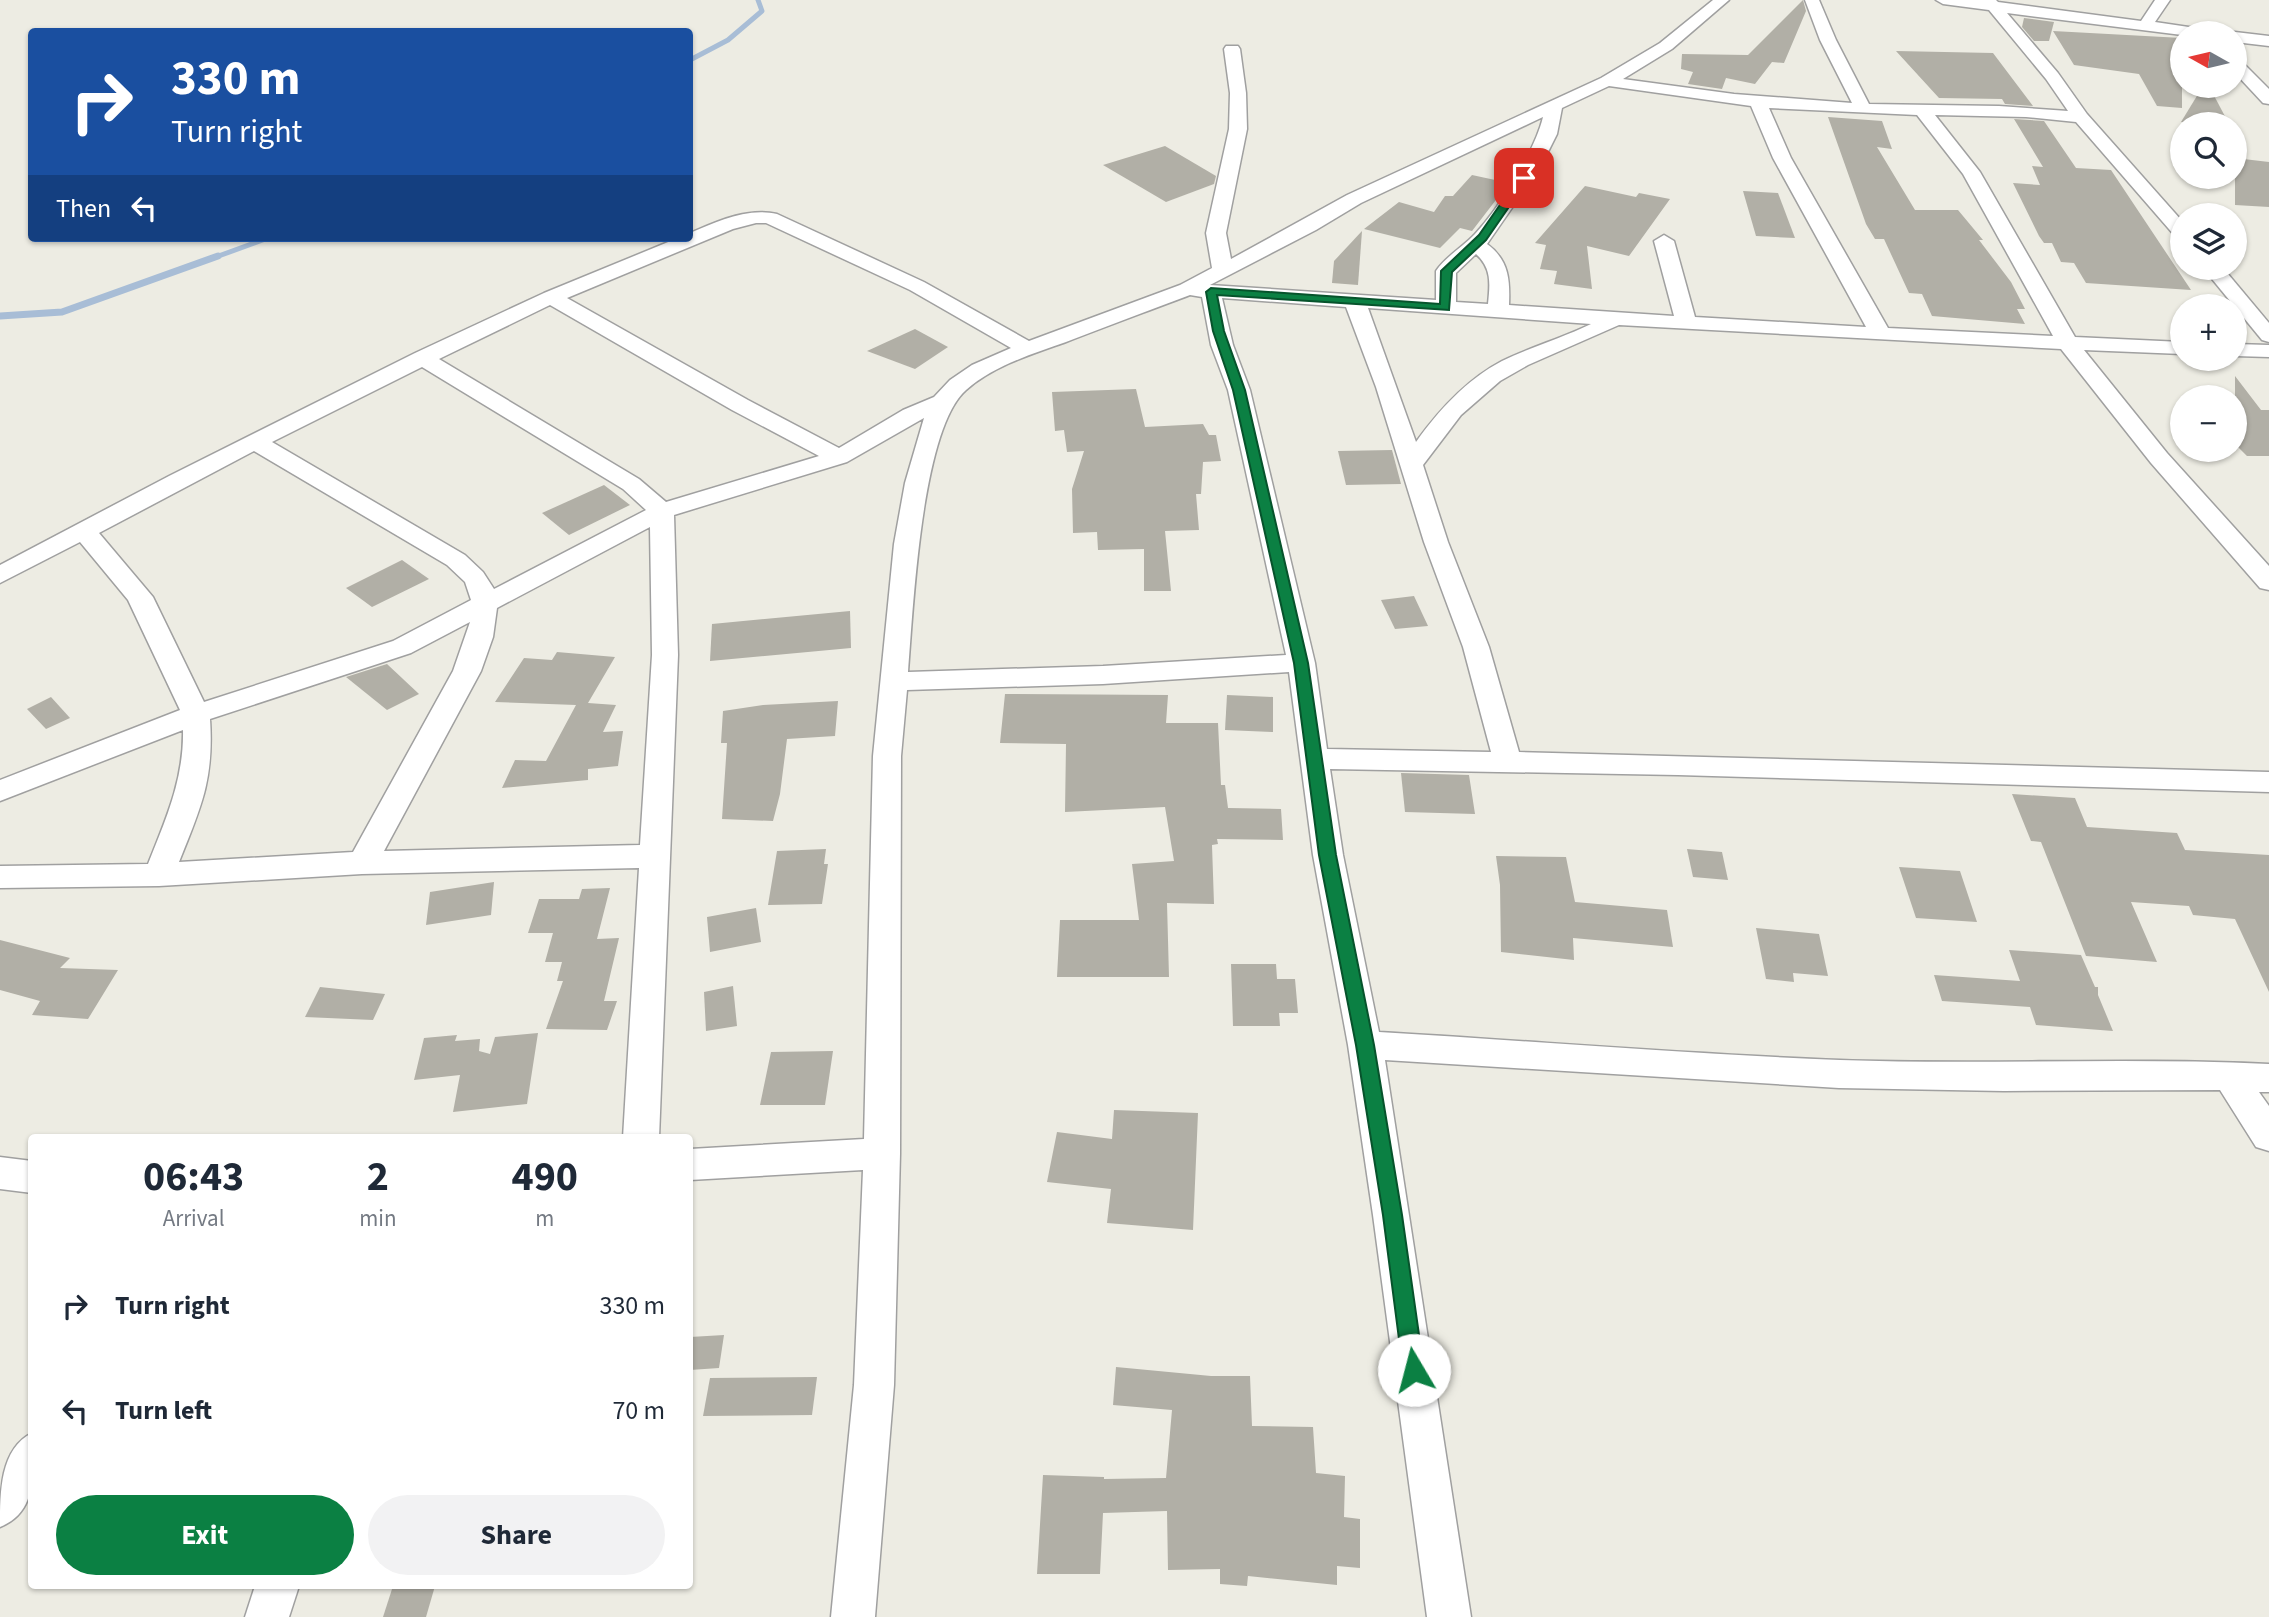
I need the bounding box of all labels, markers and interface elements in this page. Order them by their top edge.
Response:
north arrow [2170,21,2247,98]
map controls [2170,21,2247,462]
text: 330 m [171,44,300,114]
icon: right [56,56,147,147]
text: Turn right [171,109,302,155]
button: search [2170,112,2247,189]
pin [1494,148,1554,208]
icon: arrive [1505,159,1543,197]
icon: left [125,189,163,227]
text: Then [56,190,111,227]
button: layers [2170,203,2247,280]
button: + [2170,294,2247,371]
button: − [2170,385,2247,462]
text: 06:43 [143,1147,244,1207]
text: 2 [367,1147,389,1207]
text: 490 [511,1147,578,1207]
text: Arrival [163,1202,225,1235]
text: min [359,1202,397,1235]
text: m [535,1202,554,1235]
icon: right [56,1287,94,1325]
text: Turn right [115,1287,230,1324]
text: 330 m [599,1287,665,1324]
position arrow [1377,1333,1451,1407]
icon: left [56,1392,94,1430]
text: Turn left [115,1392,212,1429]
text: 70 m [612,1392,665,1429]
button: Exit [56,1495,354,1575]
button: Share [368,1495,665,1575]

